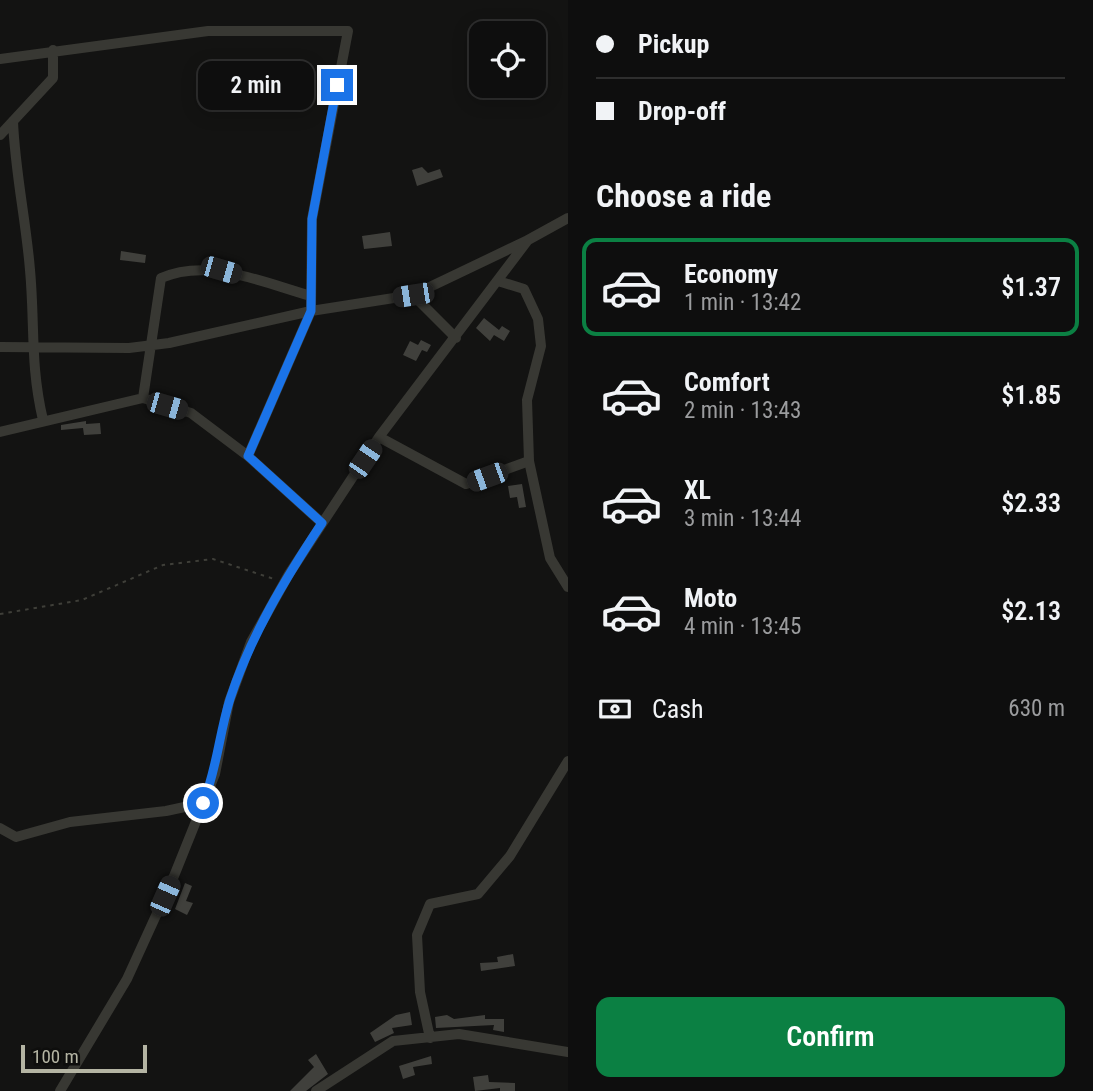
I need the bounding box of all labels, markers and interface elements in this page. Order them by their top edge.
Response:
map controls [469,21,546,98]
button: locate [469,21,546,98]
text: Pickup [638,29,709,59]
callout: 2 min [197,60,312,110]
route end [321,69,353,101]
text: 2 min [231,72,281,99]
text: Drop-off [638,96,726,126]
text: Choose a ride [596,177,771,215]
car [198,254,245,286]
icon: car [600,256,663,319]
text: Economy [684,259,778,289]
text: $1.37 [1001,272,1061,302]
car [391,281,436,309]
text: 1 min · 13:42 [684,289,801,316]
icon: car [600,364,663,427]
text: Comfort [684,367,770,397]
text: $1.85 [1001,380,1061,410]
car [144,390,191,422]
text: 2 min · 13:43 [684,397,801,424]
car [345,436,386,482]
car [464,460,511,494]
icon: car [600,472,663,535]
text: XL [684,475,711,505]
text: $2.33 [1001,488,1061,518]
text: 3 min · 13:44 [684,505,801,532]
icon: car [600,580,663,643]
text: Moto [684,583,737,613]
text: $2.13 [1001,596,1061,626]
text: 4 min · 13:45 [684,613,801,640]
icon: cash [596,690,634,728]
text: Cash [652,694,704,724]
text: 630 m [1008,695,1065,722]
route start [187,787,219,819]
car [147,873,184,919]
button: Confirm [596,997,1065,1077]
scale bar [21,1042,147,1074]
text: 100 m [32,1045,79,1068]

